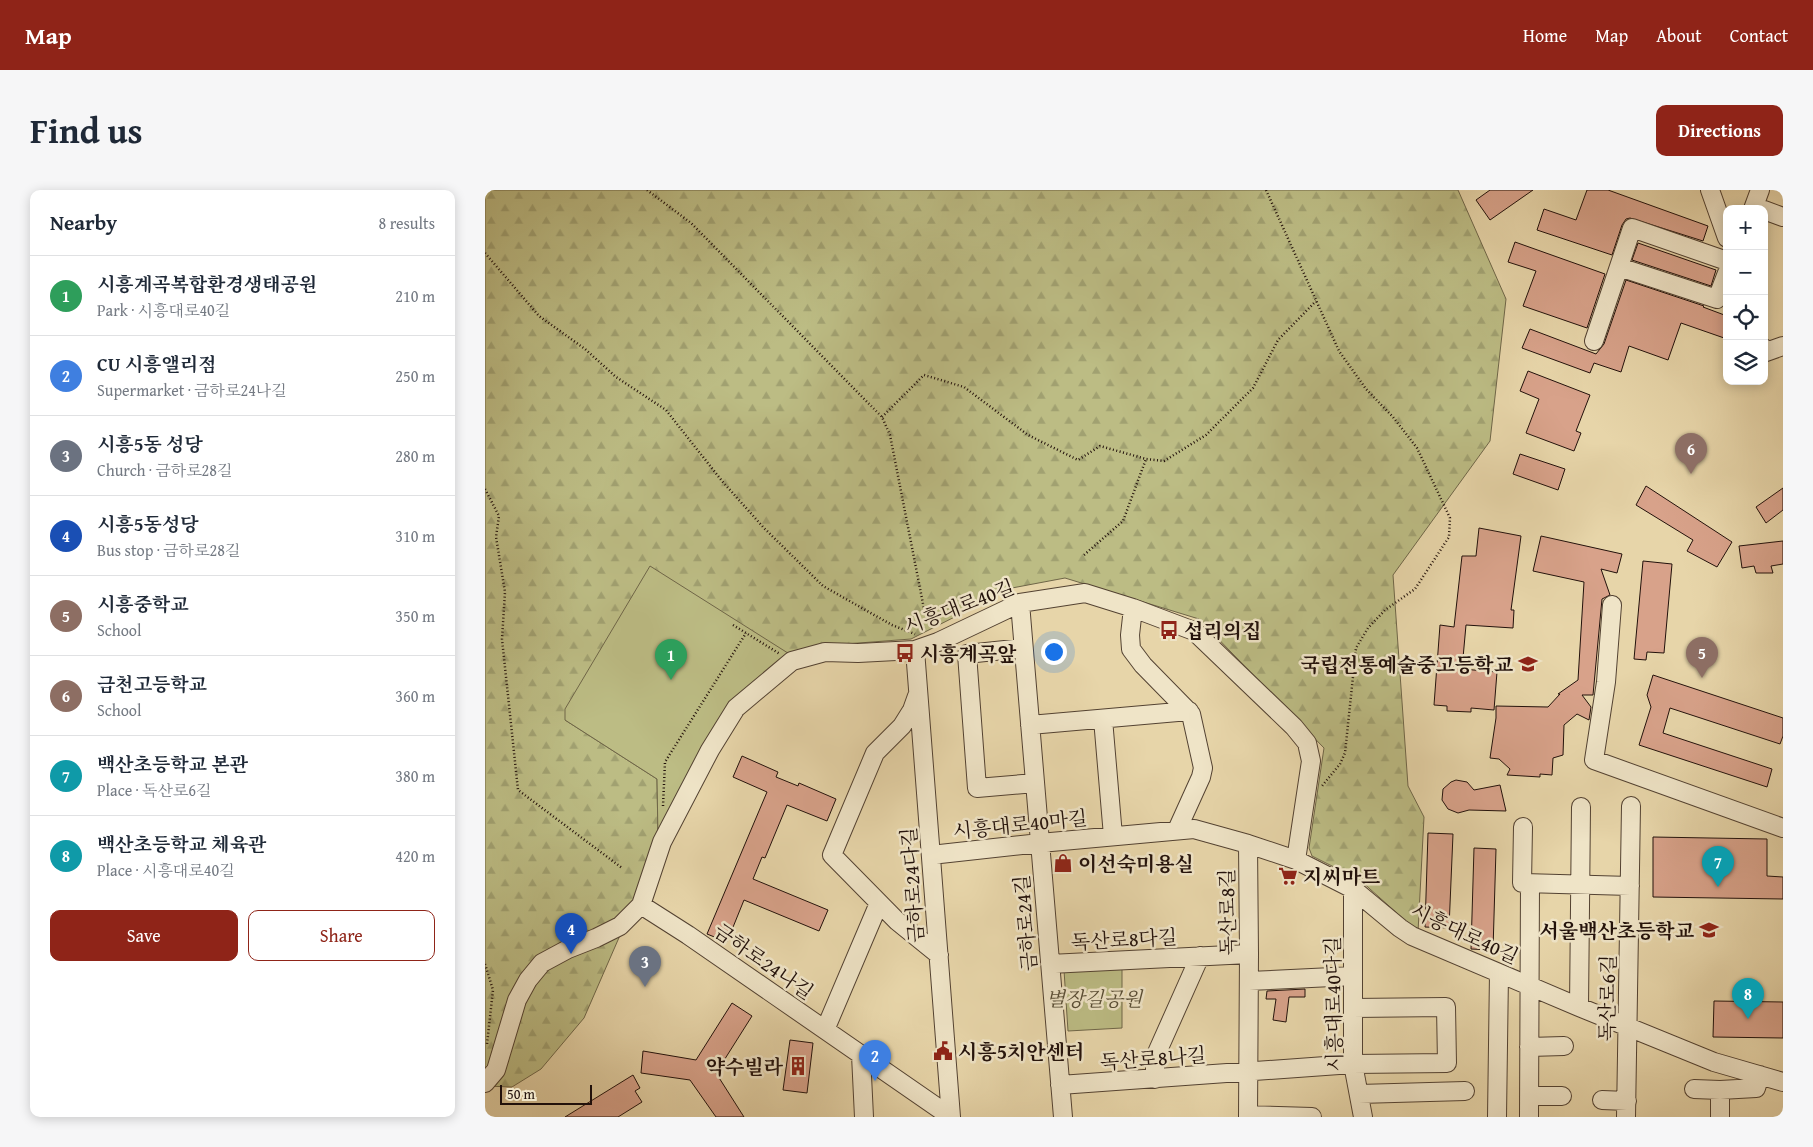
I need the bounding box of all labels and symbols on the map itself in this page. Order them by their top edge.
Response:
pin: 6 [1675,433,1707,474]
street label: 시흥대로40길 [900,572,1018,640]
place label: 섭리의집 [1184,616,1261,645]
bus stop icon: 섭리의집 [1158,619,1180,641]
pin: 5 [1686,637,1718,678]
pin: 1 [655,639,687,680]
place label: 시흥계곡앞 [920,639,1017,668]
your location [1041,639,1067,665]
bus stop icon: 시흥계곡앞 [894,642,916,664]
place label: 국립전통예술중고등학교 [1300,650,1514,679]
school or university icon: 국립전통예술중고등학교 [1517,653,1539,675]
street label: 시흥대로40마길 [951,803,1089,845]
street label: 금하로24다길 [893,826,931,944]
pin: 7 [1702,846,1734,887]
place label: 이선숙미용실 [1078,849,1194,878]
shop icon: 이선숙미용실 [1052,852,1074,874]
place label: 지씨마트 [1303,862,1380,891]
supermarket icon: 지씨마트 [1277,865,1299,887]
street label: 독산로8길 [1212,868,1242,956]
street label: 금하로24길 [1006,874,1044,972]
street label: 시흥대로40길 [1406,895,1524,971]
pin: 4 [555,913,587,954]
street label: 금하로24나길 [708,916,820,1006]
place label: 서울백산초등학교 [1539,916,1695,945]
school or university icon: 서울백산초등학교 [1698,919,1720,941]
street label: 독산로8다길 [1070,922,1178,956]
street label: 시흥대로40다길 [1317,936,1349,1072]
pin: 3 [629,946,661,987]
street label: 독산로6길 [1592,954,1622,1042]
pin: 8 [1732,978,1764,1019]
park label: 별장길공원 [1046,984,1144,1013]
place label: 시흥5치안센터 [958,1037,1084,1066]
pin: 2 [859,1040,891,1081]
public building icon: 시흥5치안센터 [932,1040,954,1062]
street label: 독산로8나길 [1099,1040,1207,1076]
place label: 약수빌라 [706,1052,784,1081]
building icon: 약수빌라 [787,1055,809,1077]
scale bar [500,1082,593,1105]

